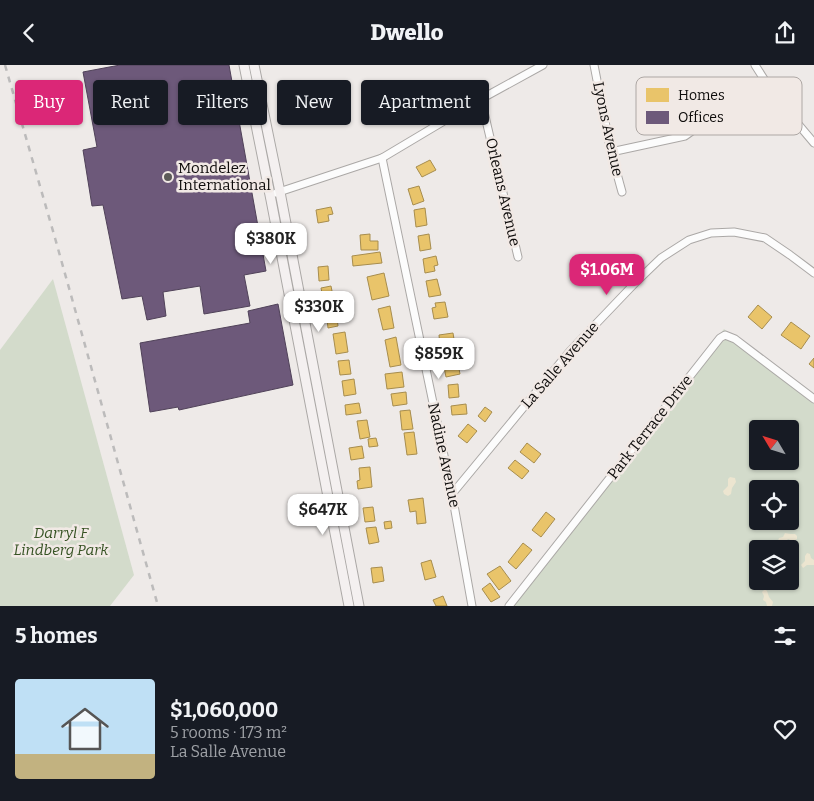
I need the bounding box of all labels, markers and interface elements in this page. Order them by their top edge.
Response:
icon: back [15,19,43,47]
text: Dwello [371,19,443,46]
icon: share [771,19,799,47]
legend [636,77,802,135]
chip: Buy [15,80,83,125]
chip: Rent [93,80,168,125]
chip: Filters [178,80,267,125]
chip: New [277,80,351,125]
chip: Apartment [361,80,489,125]
street label: Lyons Avenue [589,80,627,178]
text: Homes [678,87,725,104]
text: Offices [678,109,724,126]
street label: Orleans Avenue [482,136,524,248]
place label: Mondelez International [178,159,271,194]
marker: Mondelez International [162,171,174,183]
pin: $380K [236,223,306,265]
text: $380K [246,229,296,248]
pin: $1.06M [566,253,648,296]
text: $1.06M [580,260,634,279]
pin: $330K [284,291,354,333]
text: $330K [294,297,344,316]
street label: La Salle Avenue [518,318,602,412]
pin: $859K [404,337,474,380]
text: $859K [415,344,463,363]
street label: Park Terrace Drive [604,371,696,483]
street label: Nadine Avenue [424,401,464,509]
north arrow [749,420,799,470]
map controls [749,420,799,590]
button: locate [749,480,799,530]
pin: $647K [288,493,358,536]
text: $647K [299,500,347,519]
park label: Darryl F Lindberg Park [14,524,109,559]
button: layers [749,540,799,590]
icon: filters [771,622,799,650]
text: 5 homes [15,623,98,649]
text: $1,060,000 [170,697,278,723]
icon: home [55,699,115,759]
icon: heart [771,715,799,743]
text: 5 rooms · 173 m² [170,723,287,742]
text: La Salle Avenue [170,742,286,761]

